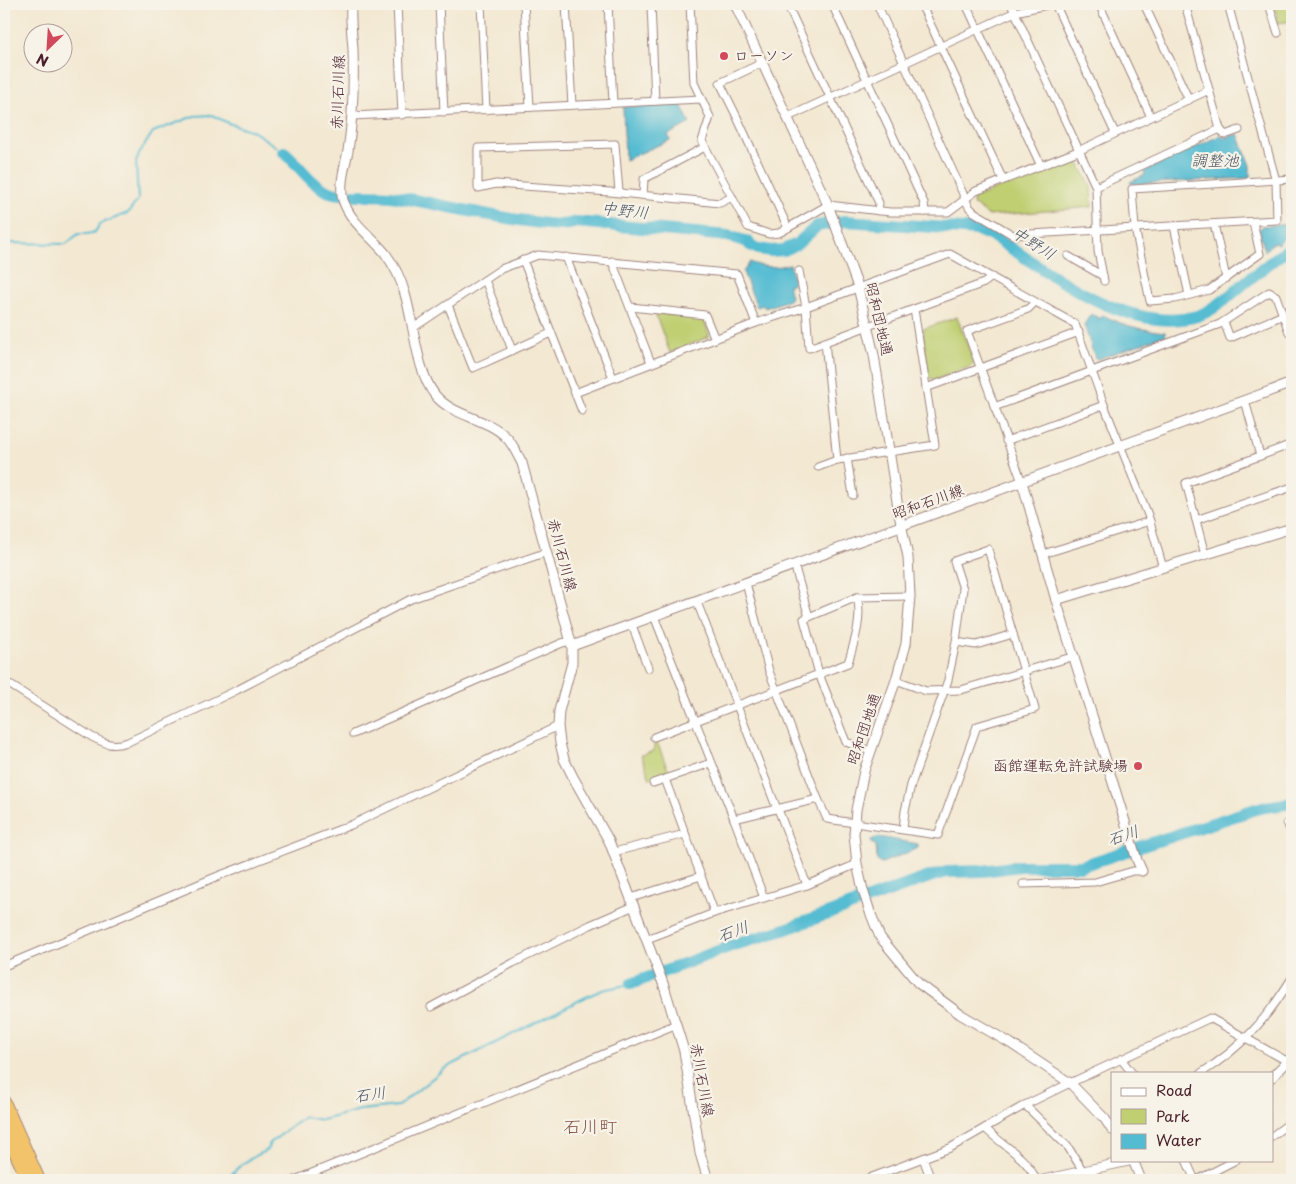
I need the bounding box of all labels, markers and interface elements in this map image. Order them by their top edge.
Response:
north arrow [22,22,72,72]
place label: ローソン [734,43,794,66]
text: N [33,48,52,72]
marker: ローソン [718,50,730,62]
street label: 赤川石川線 [324,54,349,130]
water label: 調整池 [1191,147,1240,171]
water label: 中野川 [600,195,650,223]
water label: 中野川 [1008,219,1061,265]
street label: 昭和団地通 [861,280,900,358]
street label: 昭和石川線 [888,477,967,524]
street label: 赤川石川線 [543,515,584,594]
street label: 昭和団地通 [839,689,886,768]
place label: 函館運転免許試験場 [993,753,1128,776]
marker: 函館運転免許試験場 [1132,760,1144,772]
water label: 石川 [1104,818,1142,850]
water label: 石川 [714,913,752,947]
street label: 赤川石川線 [686,1041,721,1119]
legend [1111,1072,1274,1162]
text: Road [1156,1078,1192,1101]
water label: 石川 [352,1079,387,1107]
text: Park [1156,1104,1190,1127]
district label: 石川町 [563,1112,617,1139]
text: Water [1156,1128,1201,1151]

